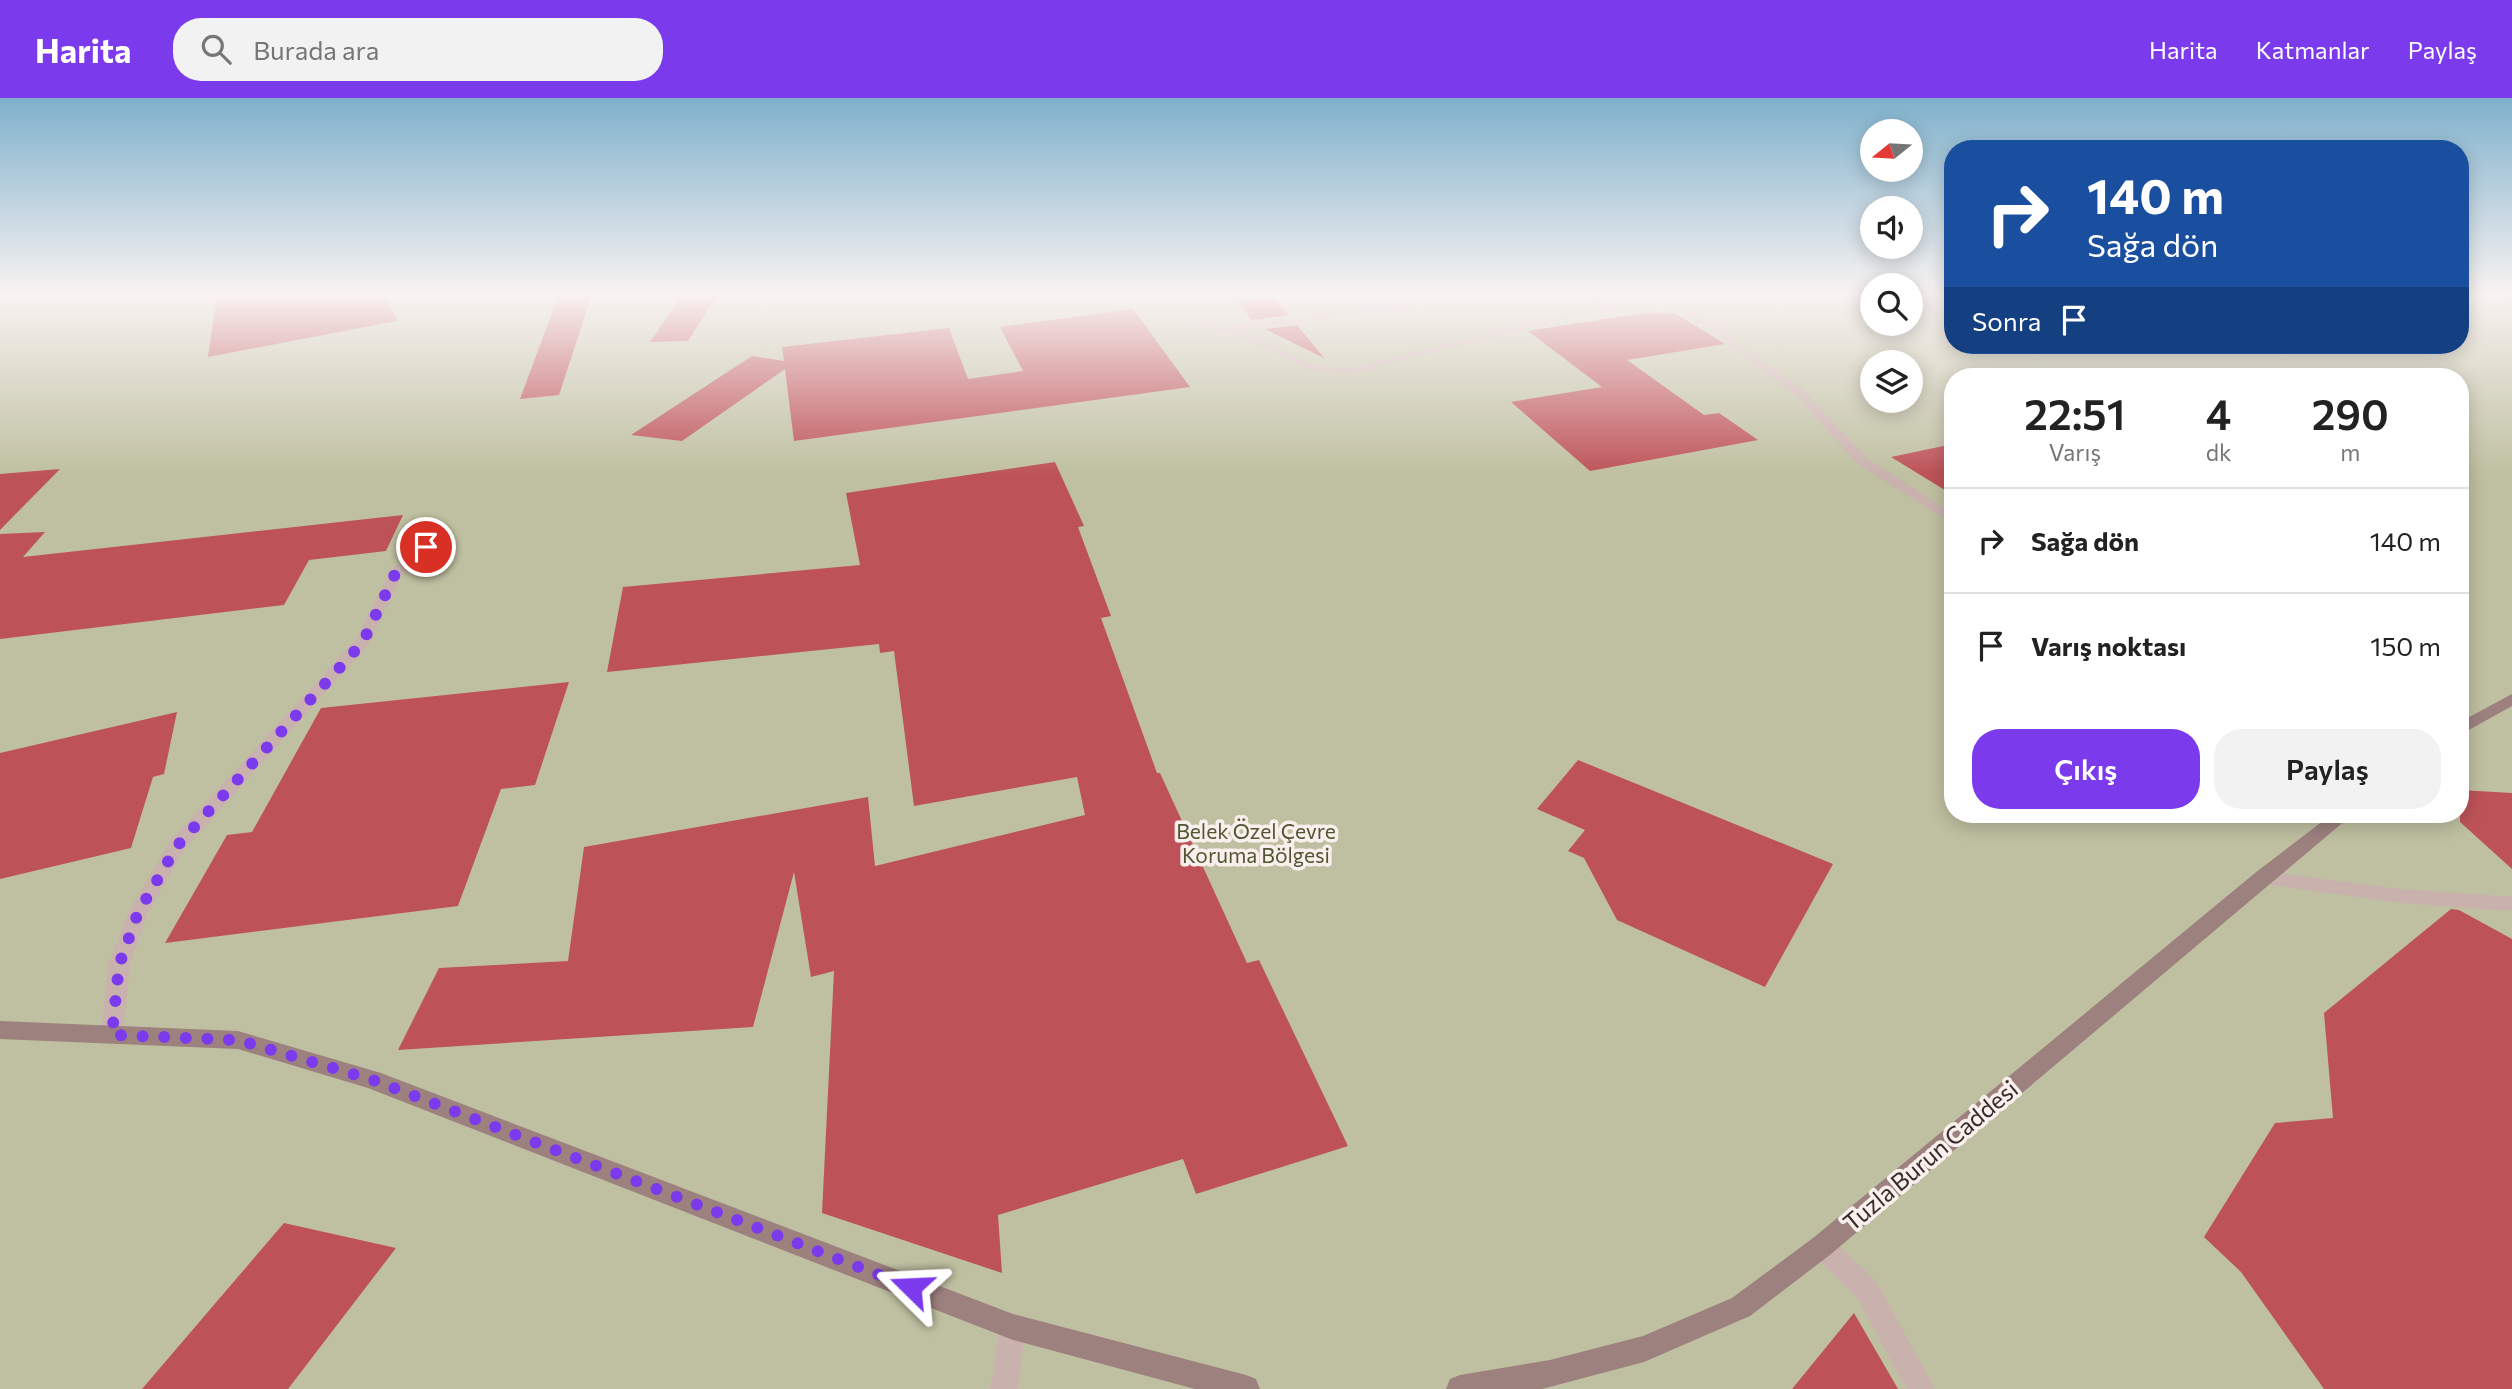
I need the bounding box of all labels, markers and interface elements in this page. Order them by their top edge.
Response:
search box [173,18,663,81]
text: Harita [35,29,131,70]
icon: search [197,30,235,68]
text: Burada ara [253,34,379,65]
text: Harita [2149,35,2218,64]
text: Katmanlar [2256,35,2370,64]
text: Paylaş [2408,35,2477,64]
north arrow [1860,119,1923,182]
map controls [1860,119,1923,413]
text: 140 m [2087,164,2224,224]
icon: right [1972,168,2063,259]
button: sound [1860,196,1923,259]
text: Sağa dön [2087,224,2218,264]
button: search [1860,273,1923,336]
icon: arrive [2055,301,2093,339]
text: Sonra [1972,305,2041,336]
button: layers [1860,350,1923,413]
text: 22:51 [2024,387,2125,439]
text: 4 [2206,387,2231,439]
text: 290 [2312,387,2389,439]
text: Varış [2049,438,2101,466]
text: dk [2206,438,2231,466]
text: m [2340,438,2360,466]
pin [396,517,456,577]
icon: right [1972,522,2010,560]
text: Sağa dön [2031,525,2139,556]
text: 140 m [2370,525,2441,556]
icon: arrive [407,528,445,566]
icon: arrive [1972,627,2010,665]
text: Varış noktası [2031,630,2186,661]
text: 150 m [2370,630,2441,661]
button: Çıkış [1972,729,2200,809]
button: Paylaş [2214,729,2441,809]
park label: Belek Özel Çevre Koruma Bölgesi [1176,818,1336,867]
street label: Tuzla Burun Caddesi [1837,1074,2023,1236]
position arrow [874,1250,948,1324]

